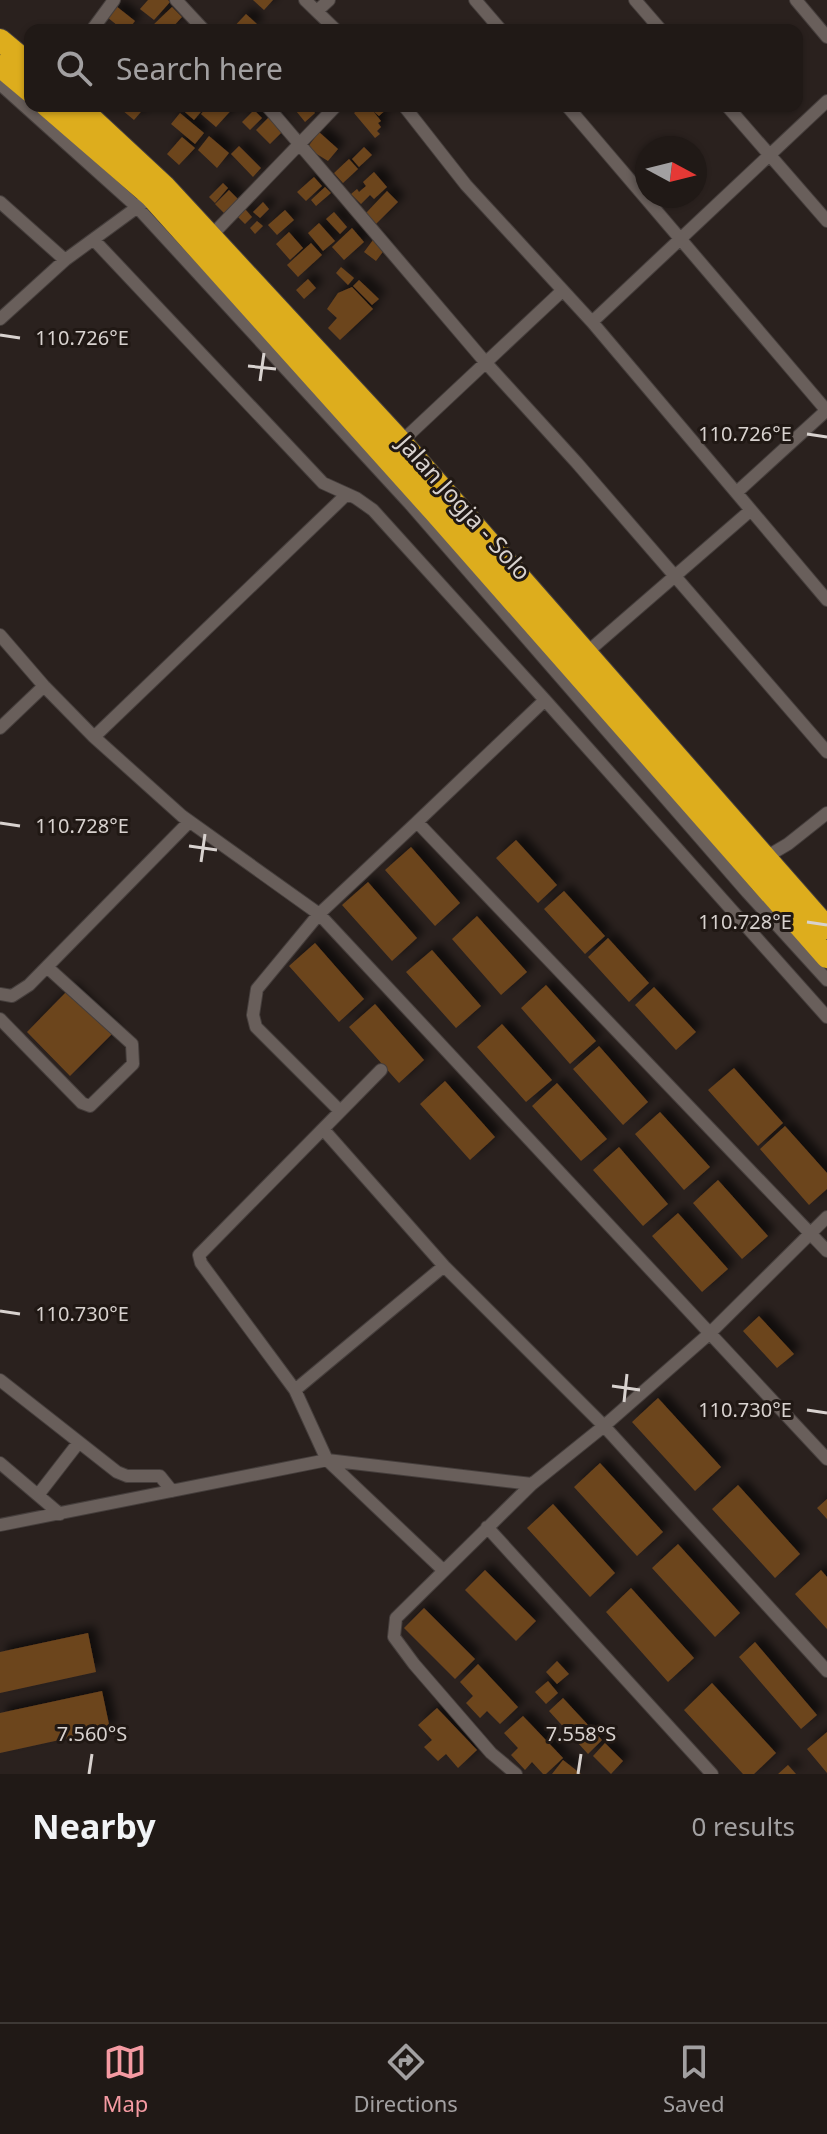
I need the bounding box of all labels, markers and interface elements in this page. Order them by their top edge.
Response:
search box [24,24,803,112]
icon: search [52,46,96,90]
text: Search here [116,48,283,89]
north arrow [635,136,707,208]
text: 110.726°E [35,324,129,351]
text: 110.726°E [698,420,792,447]
street label: Jalan Jogja - Solo [390,426,539,587]
text: 110.728°E [35,812,129,839]
text: 110.728°E [698,908,792,935]
text: 110.730°E [35,1300,129,1327]
text: 110.730°E [698,1396,792,1423]
text: 7.560°S [57,1720,127,1747]
text: 7.558°S [546,1720,616,1747]
text: Nearby [32,1803,156,1849]
text: 0 results [691,1808,795,1844]
tab: Map [103,2040,148,2118]
tab: Directions [353,2040,458,2118]
tab: Saved [663,2040,724,2118]

